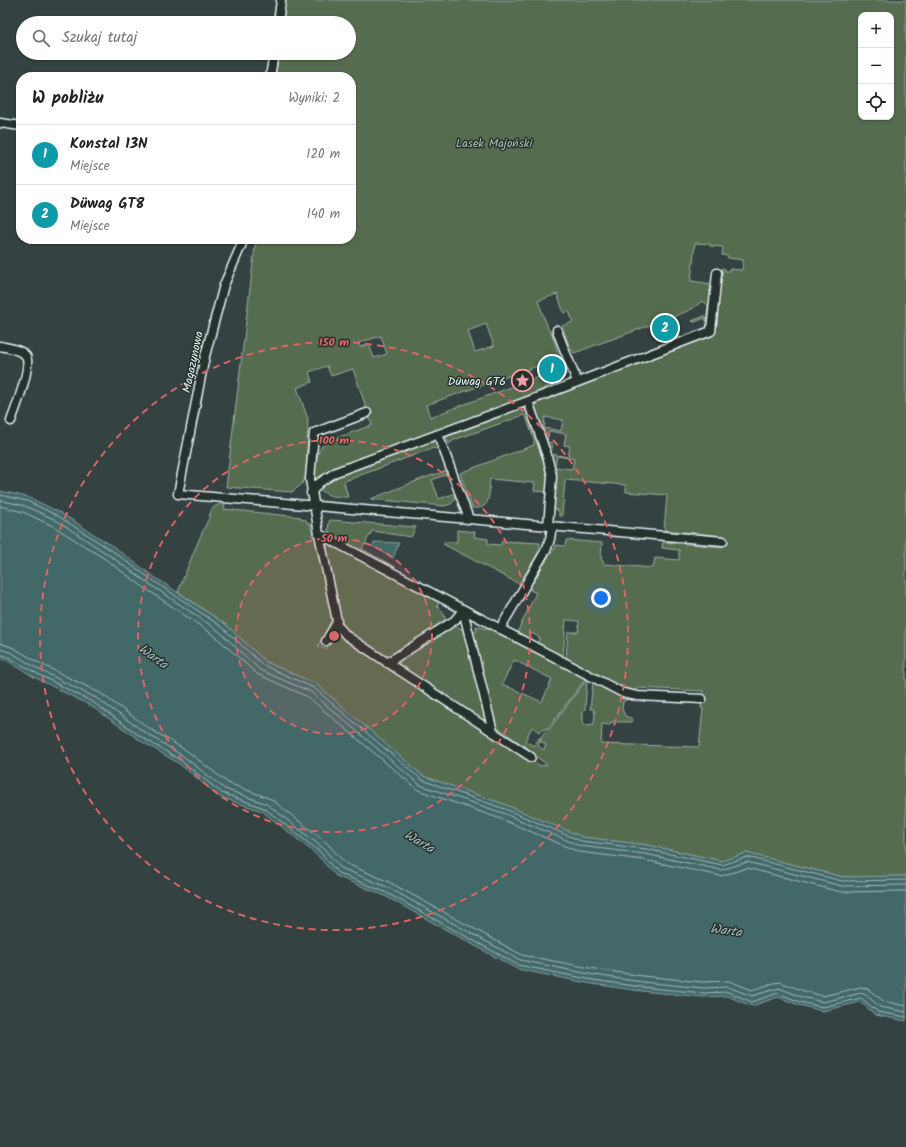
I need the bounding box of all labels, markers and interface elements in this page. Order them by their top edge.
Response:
map controls [858,12,894,120]
button: + [858,12,894,48]
search box [16,16,356,60]
text: Szukaj tutaj [62,26,137,50]
icon: search [30,27,52,49]
button: − [858,48,894,84]
button: locate [858,84,894,120]
text: W pobliżu [32,85,103,112]
text: Wyniki: 2 [289,88,340,109]
text: Konstal 13N [70,132,148,156]
park label: Lasek Majoński [456,134,533,153]
text: 1 [43,144,47,165]
text: 120 m [306,144,340,165]
text: Miejsce [70,156,110,177]
text: Düwag GT8 [70,192,144,216]
text: 2 [41,204,49,225]
text: 140 m [307,204,340,225]
text: Miejsce [70,216,110,237]
pin: 2 [652,313,678,343]
street label: Magazynowa [177,329,209,395]
text: 150 m [319,333,349,352]
pin: 1 [539,354,565,384]
place icon: Düwag GT6 [509,368,535,394]
place label: Düwag GT6 [448,372,506,391]
text: 100 m [319,431,349,450]
text: 50 m [320,529,348,548]
your location [591,588,611,608]
centre of rings [327,629,341,643]
water label: Warta [134,639,173,675]
water label: Warta [400,825,439,859]
water label: Warta [709,919,744,943]

